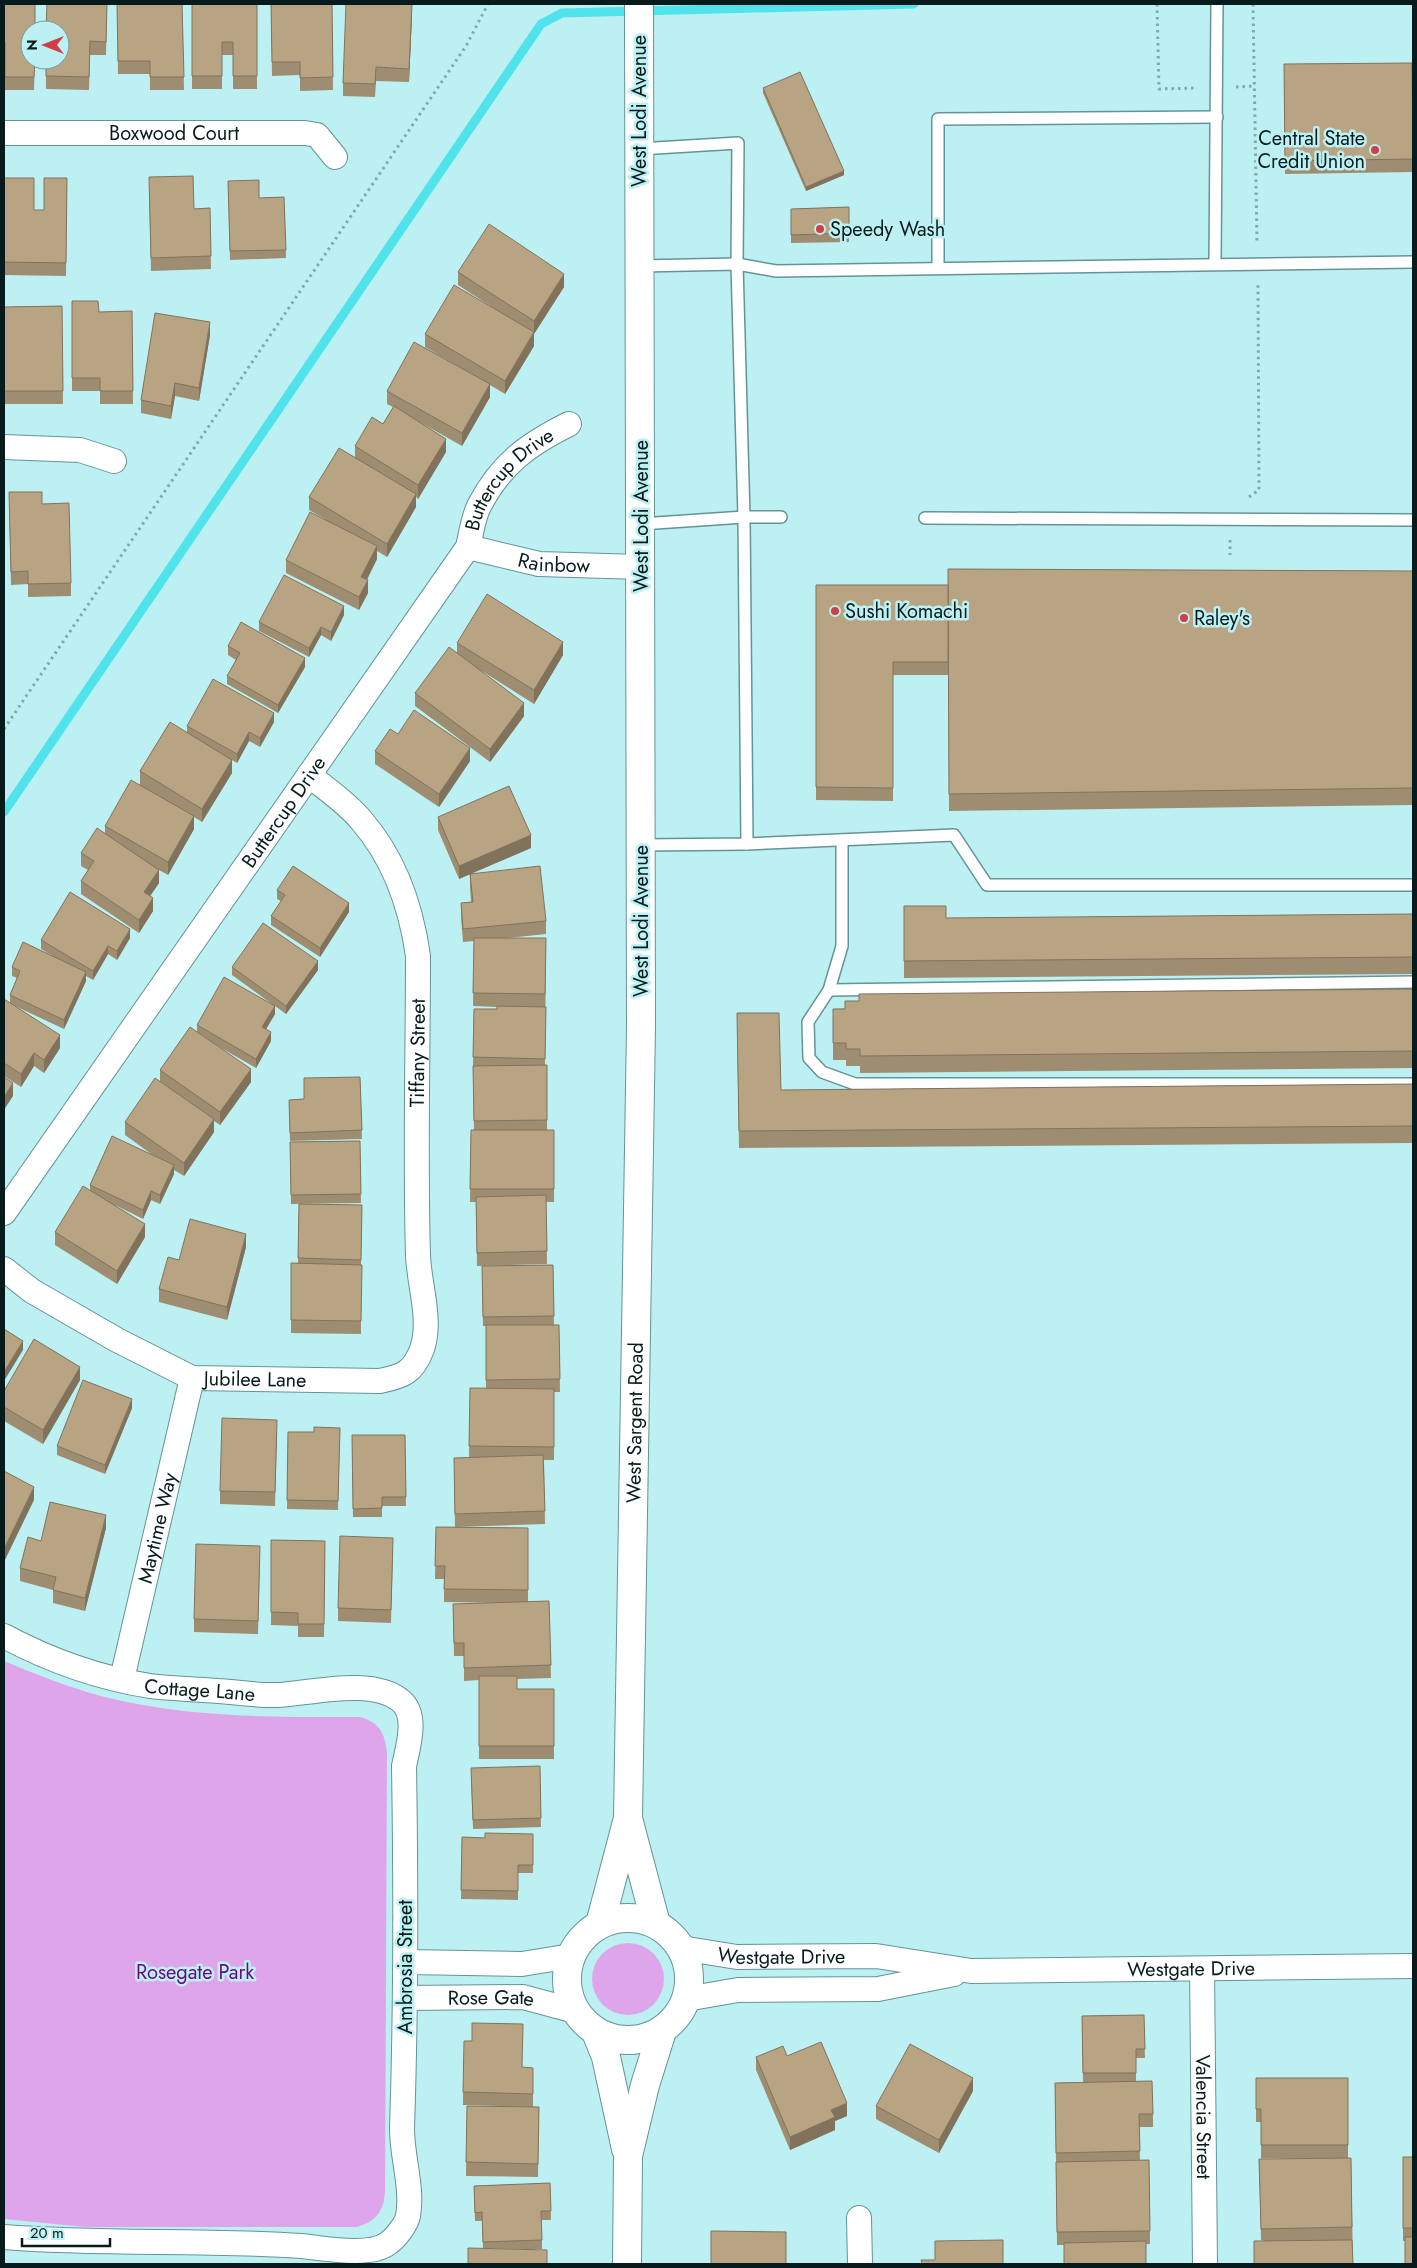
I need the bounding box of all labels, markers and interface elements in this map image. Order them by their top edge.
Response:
north arrow [20,20,70,70]
street label: West Lodi Avenue [625,35,654,187]
text: N [22,39,42,51]
street label: Boxwood Court [109,119,239,148]
place label: Central State Credit Union [1257,124,1365,176]
marker: Central State Credit Union [1369,144,1381,156]
place label: Speedy Wash [830,215,945,244]
marker: Speedy Wash [814,223,826,235]
street label: Buttercup Drive [458,421,559,534]
street label: West Lodi Avenue [627,440,656,592]
street label: Rainbow [515,545,591,581]
place label: Sushi Komachi [845,597,968,626]
place label: Raley's [1194,604,1250,633]
marker: Sushi Komachi [829,605,841,617]
marker: Raley's [1178,612,1190,624]
street label: Buttercup Drive [235,750,333,874]
street label: West Lodi Avenue [627,845,656,997]
street label: Tiffany Street [403,998,433,1107]
street label: West Sargent Road [619,1342,651,1503]
street label: Jubilee Lane [201,1364,307,1395]
street label: Maytime Way [131,1470,185,1586]
street label: Cottage Lane [143,1671,256,1709]
street label: Ambrosia Street [391,1900,420,2034]
street label: Westgate Drive [715,1940,845,1972]
street label: Westgate Drive [1127,1954,1255,1984]
park label: Rosegate Park [136,1958,254,1987]
street label: Rose Gate [448,1983,538,2014]
street label: Valencia Street [1188,2055,1218,2180]
scale bar [22,2216,110,2248]
text: 20 m [30,2222,64,2244]

